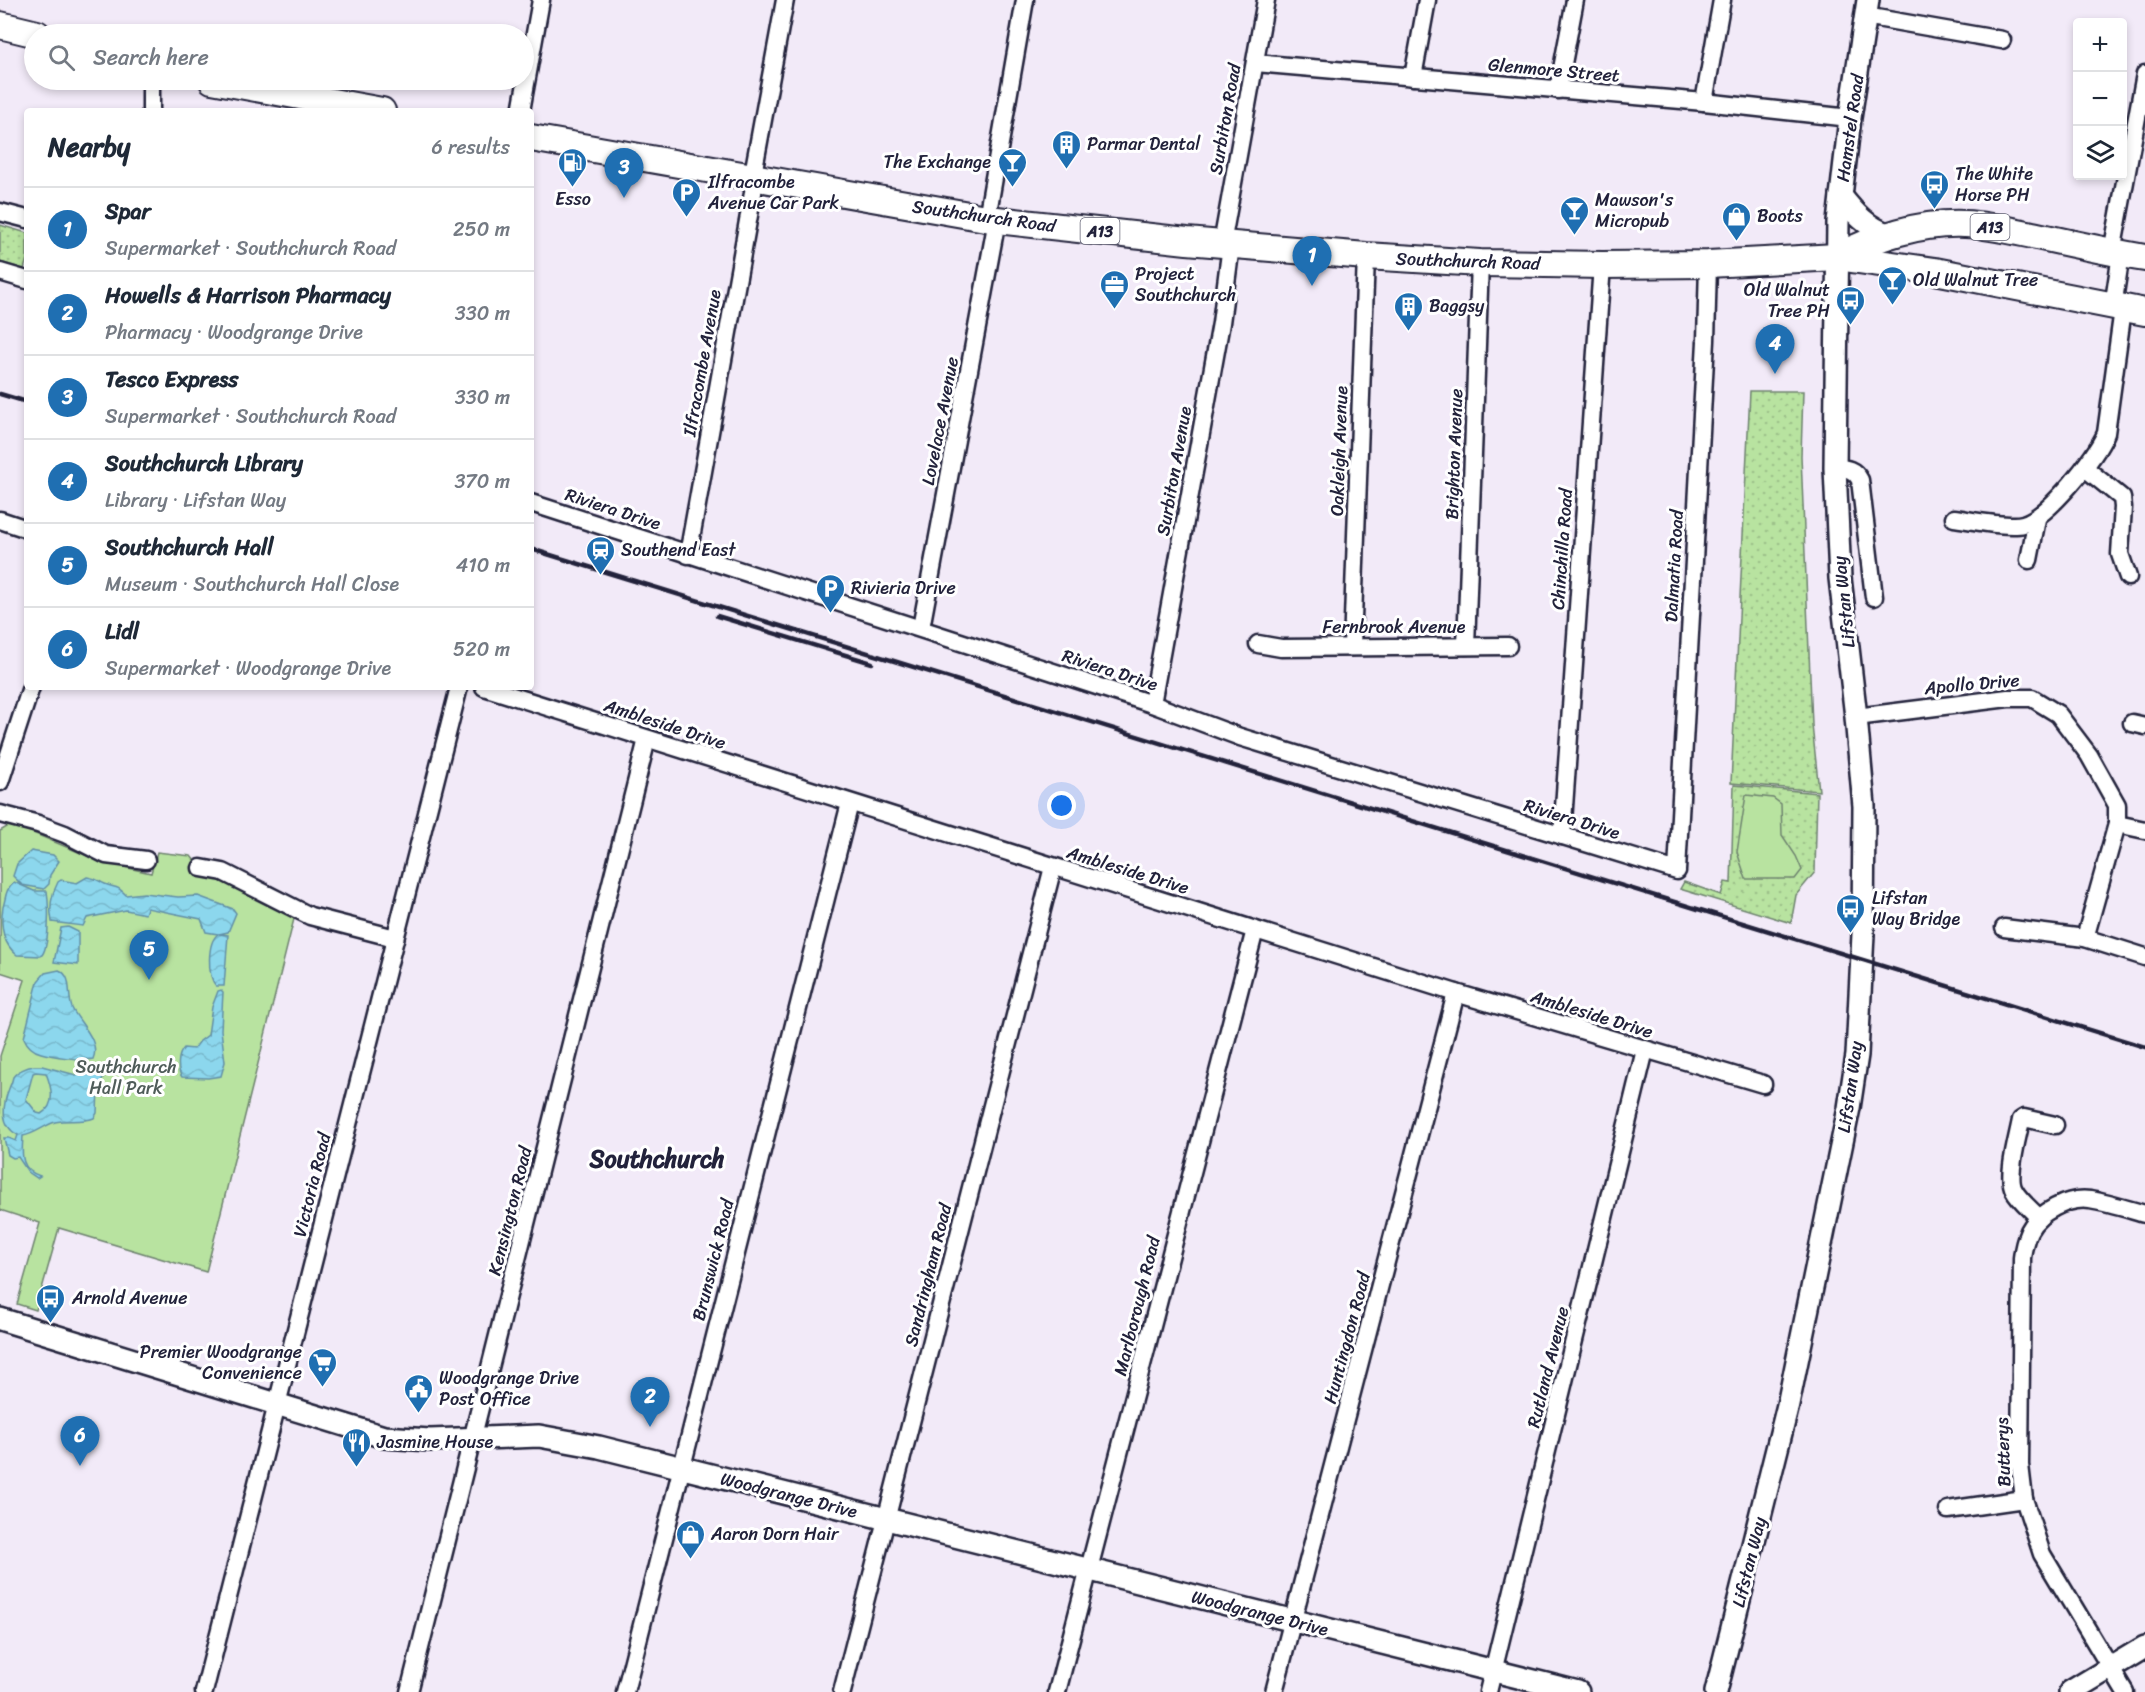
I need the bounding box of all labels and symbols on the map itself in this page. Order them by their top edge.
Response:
street label: Glenmore Street [1487,48,1621,92]
street label: Surbiton Road [1200,60,1251,177]
street label: Hamstel Road [1827,71,1874,184]
building icon: Parmar Dental [1050,128,1082,170]
place label: Parmar Dental [1087,128,1201,160]
fuel station icon: Esso [557,146,589,188]
place label: The Exchange [884,146,991,178]
bar icon: The Exchange [996,146,1028,188]
pin: 3 [604,148,644,198]
place label: The White Horse PH [1955,158,2033,211]
place label: Ilfracombe Avenue Car Park [707,166,839,219]
bus stop icon: The White Horse PH [1918,168,1950,210]
parking icon: Ilfracombe Avenue Car Park [671,176,703,218]
place label: Esso [555,183,591,215]
place label: Mawson's Micropub [1595,184,1674,237]
street label: Southchurch Road [910,190,1059,242]
bar icon: Mawson's Micropub [1558,194,1590,236]
shop icon: Boots [1720,200,1752,242]
place label: Boots [1757,200,1804,232]
road number: A13 [1970,214,2010,240]
road number: A13 [1080,218,1120,244]
pin: 1 [1292,236,1332,286]
street label: Southchurch Road [1395,242,1542,280]
place label: Project Southchurch [1135,258,1236,311]
bar icon: Old Walnut Tree [1876,264,1908,306]
place label: Old Walnut Tree [1913,264,2038,296]
office icon: Project Southchurch [1098,268,1130,310]
place label: Old Walnut Tree PH [1744,274,1830,327]
bus stop icon: Old Walnut Tree PH [1835,284,1867,326]
street label: Ilfracombe Avenue [673,287,731,440]
building icon: Baggsy [1392,290,1424,332]
place label: Baggsy [1429,290,1485,322]
pin: 4 [1756,324,1794,374]
street label: Lovelace Avenue [912,354,968,488]
street label: Oakleigh Avenue [1321,385,1357,517]
street label: Brighton Avenue [1436,388,1472,520]
street label: Surbiton Avenue [1147,403,1201,538]
street label: Riviera Drive [561,478,665,540]
street label: Chinchilla Road [1542,486,1582,611]
street label: Dalmatia Road [1655,508,1693,623]
station icon: Southend East [584,534,616,576]
place label: Southend East [621,534,736,566]
street label: Lifstan Way [1823,554,1865,650]
parking icon: Rivieria Drive [814,572,846,614]
place label: Rivieria Drive [851,572,956,604]
street label: Fernbrook Avenue [1323,611,1466,643]
street label: Riviera Drive [1058,639,1162,701]
street label: Apollo Drive [1922,664,2021,704]
street label: Ambleside Drive [599,689,730,759]
street label: Riviera Drive [1520,789,1624,849]
your location [1047,791,1076,820]
street label: Ambleside Drive [1062,836,1193,904]
place label: Lifstan Way Bridge [1872,882,1960,935]
bus stop icon: Lifstan Way Bridge [1835,892,1867,934]
pin: 5 [130,930,168,980]
street label: Ambleside Drive [1526,980,1657,1048]
street label: Lifstan Way [1828,1038,1872,1135]
park label: Southchurch Hall Park [75,1051,177,1104]
street label: Victoria Road [284,1128,341,1240]
district label: Southchurch [589,1138,725,1180]
street label: Kensington Road [479,1142,542,1279]
street label: Brunswick Road [682,1194,744,1324]
street label: Sandringham Road [895,1199,962,1350]
street label: Marlborough Road [1104,1231,1170,1379]
street label: Huntingdon Road [1314,1267,1380,1407]
bus stop icon: Arnold Avenue [35,1282,67,1324]
place label: Arnold Avenue [71,1282,187,1314]
street label: Rutland Avenue [1517,1303,1579,1431]
place label: Premier Woodgrange Convenience [140,1336,302,1389]
supermarket icon: Premier Woodgrange Convenience [307,1346,339,1388]
place label: Woodgrange Drive Post Office [439,1362,579,1415]
public building icon: Woodgrange Drive Post Office [402,1372,434,1414]
pin: 2 [630,1378,670,1427]
pin: 6 [60,1416,100,1466]
street label: Butterys [1986,1416,2020,1487]
restaurant icon: Jasmine House [340,1426,372,1468]
place label: Jasmine House [376,1426,493,1458]
street label: Woodgrange Drive [717,1463,861,1528]
street label: Lifstan Way [1722,1513,1776,1611]
shop icon: Aaron Dorn Hair [674,1518,706,1560]
place label: Aaron Dorn Hair [710,1518,840,1550]
street label: Woodgrange Drive [1188,1581,1332,1646]

